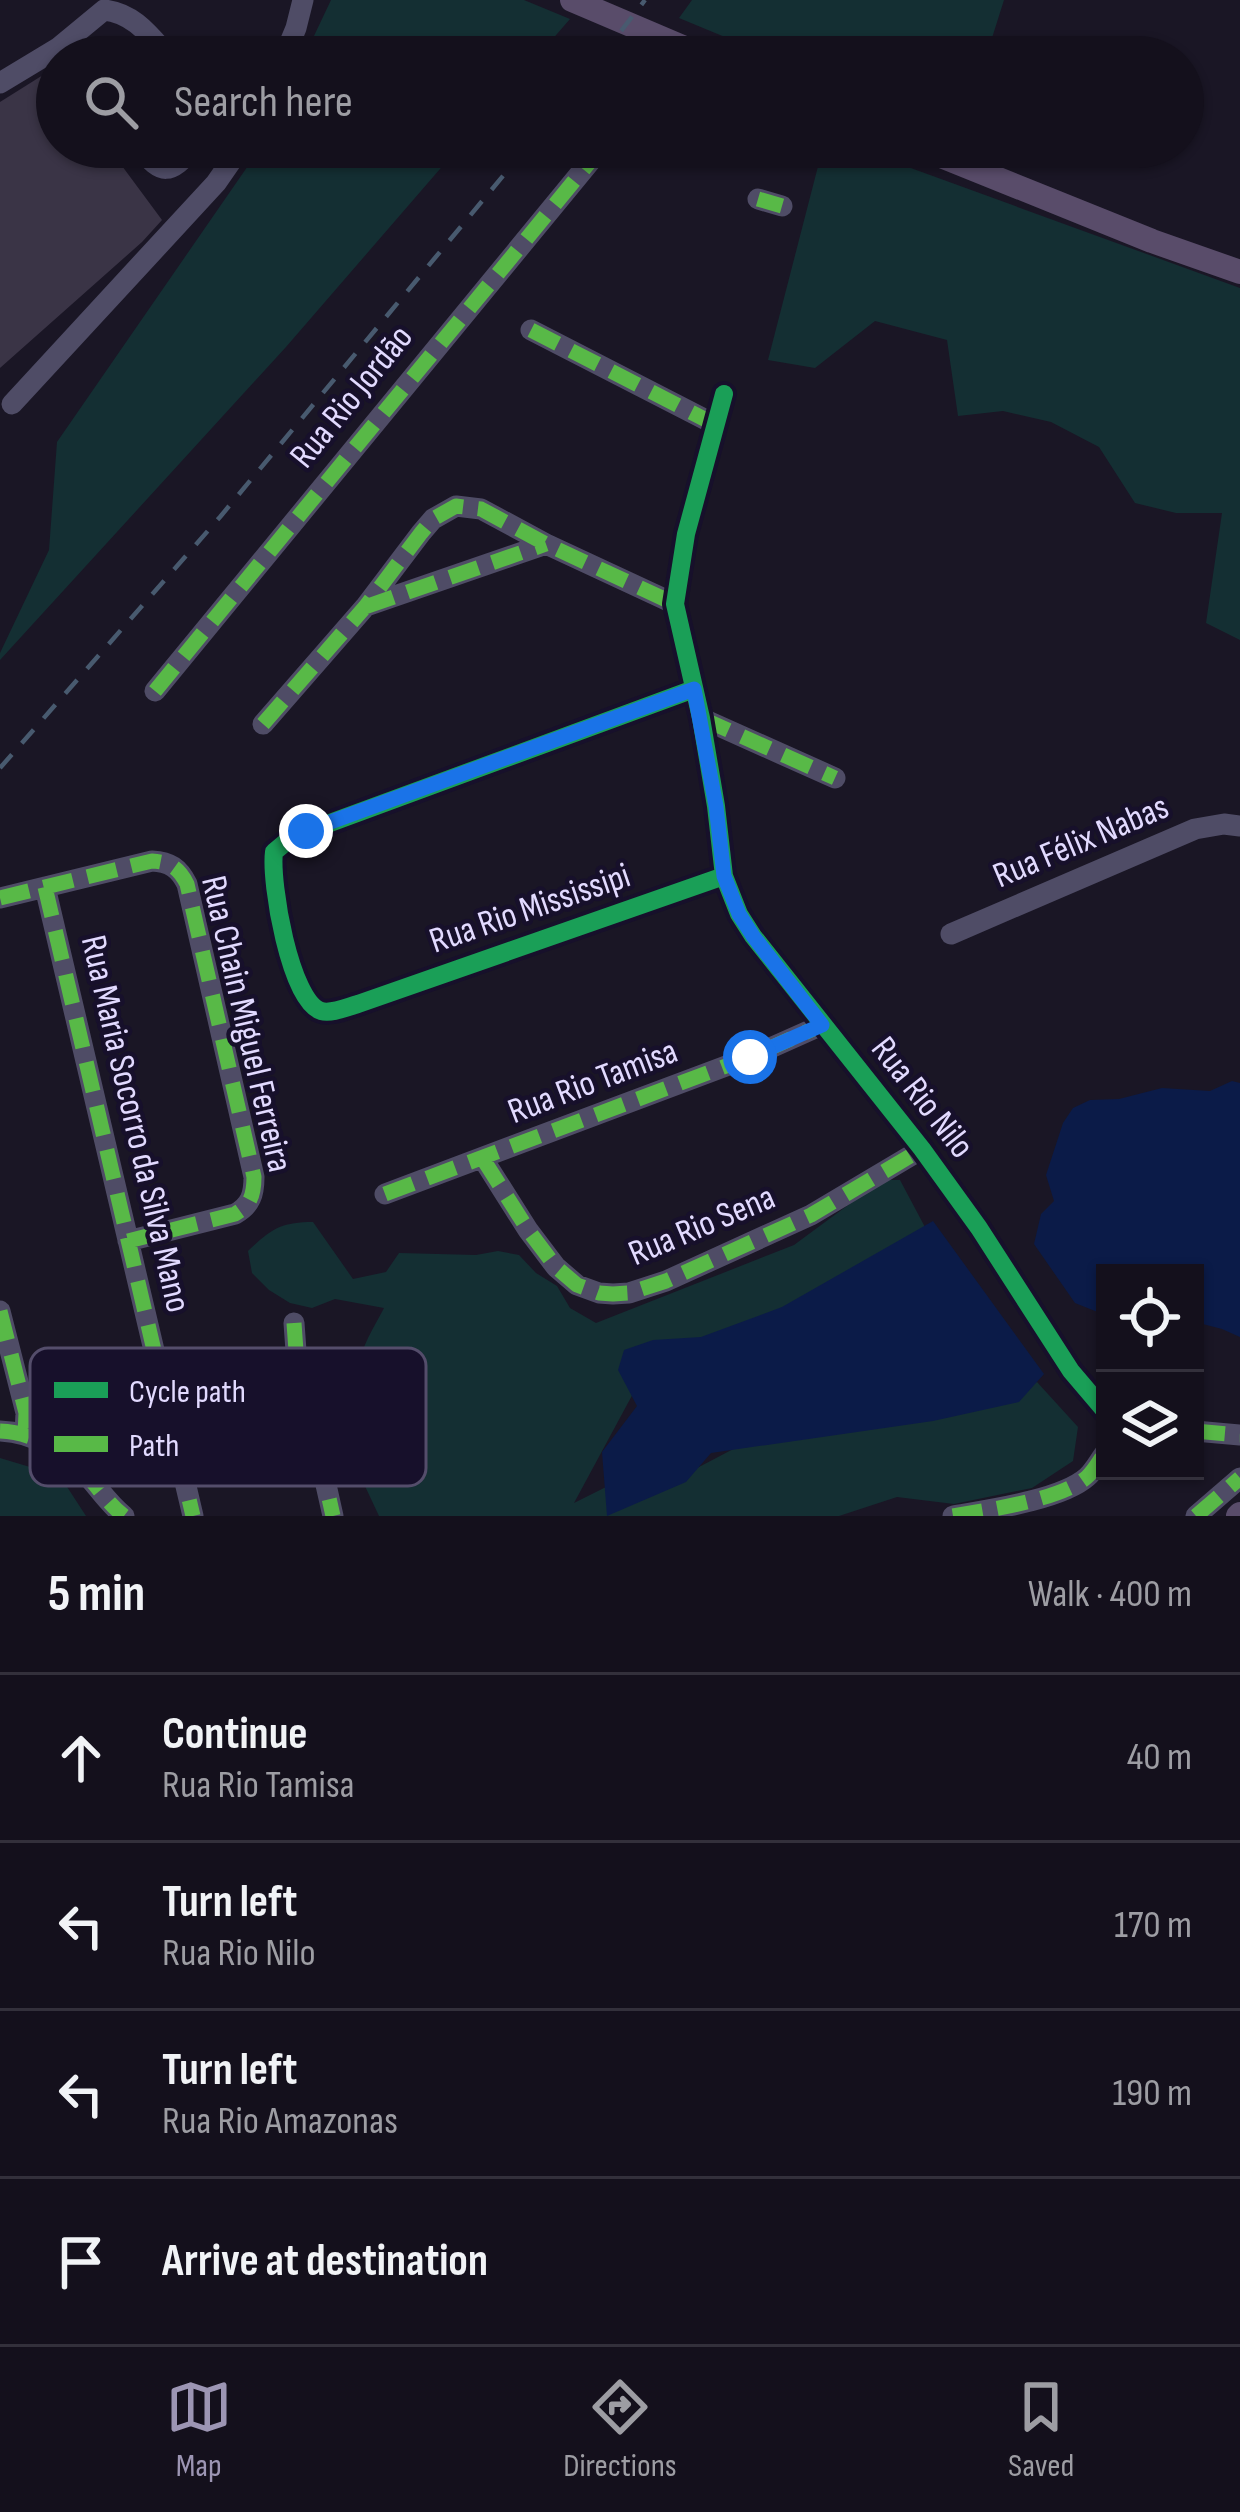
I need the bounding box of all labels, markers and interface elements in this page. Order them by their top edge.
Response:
search box [36,36,1204,168]
icon: search [78,69,144,135]
text: Search here [174,75,353,130]
street label: Rua Rio Jordão [281,317,423,477]
street label: Rua Félix Nabas [987,786,1175,898]
route end [279,804,333,858]
street label: Rua Rio Mississipi [424,855,636,963]
street label: Rua Chain Miguel Ferreira [191,872,301,1176]
street label: Rua Maria Socorro da Silva Mano [71,931,199,1317]
street label: Rua Rio Nilo [861,1029,983,1167]
street label: Rua Rio Tamisa [502,1030,684,1134]
route start [723,1030,777,1084]
street label: Rua Rio Sena [623,1176,781,1276]
map controls [1096,1264,1204,1480]
button: locate [1096,1264,1204,1372]
legend [30,1348,426,1486]
text: Cycle path [129,1372,246,1412]
button: layers [1096,1372,1204,1480]
text: Path [129,1426,179,1466]
text: 5 min [48,1564,145,1625]
text: Walk · 400 m [1028,1571,1192,1618]
text: Continue [162,1707,308,1762]
icon: ahead [48,1725,114,1791]
text: 40 m [1127,1734,1192,1781]
text: Rua Rio Tamisa [162,1762,355,1809]
text: Turn left [162,1875,297,1930]
icon: left [48,1893,114,1959]
text: 170 m [1114,1902,1192,1949]
text: Rua Rio Nilo [162,1930,316,1977]
text: Turn left [162,2043,297,2098]
icon: left [48,2061,114,2127]
text: 190 m [1112,2070,1192,2117]
text: Rua Rio Amazonas [162,2098,398,2145]
icon: arrive [48,2229,114,2295]
text: Arrive at destination [162,2234,488,2289]
tab: Map [166,2374,232,2486]
tab: Directions [563,2374,677,2486]
tab: Saved [1008,2374,1074,2486]

